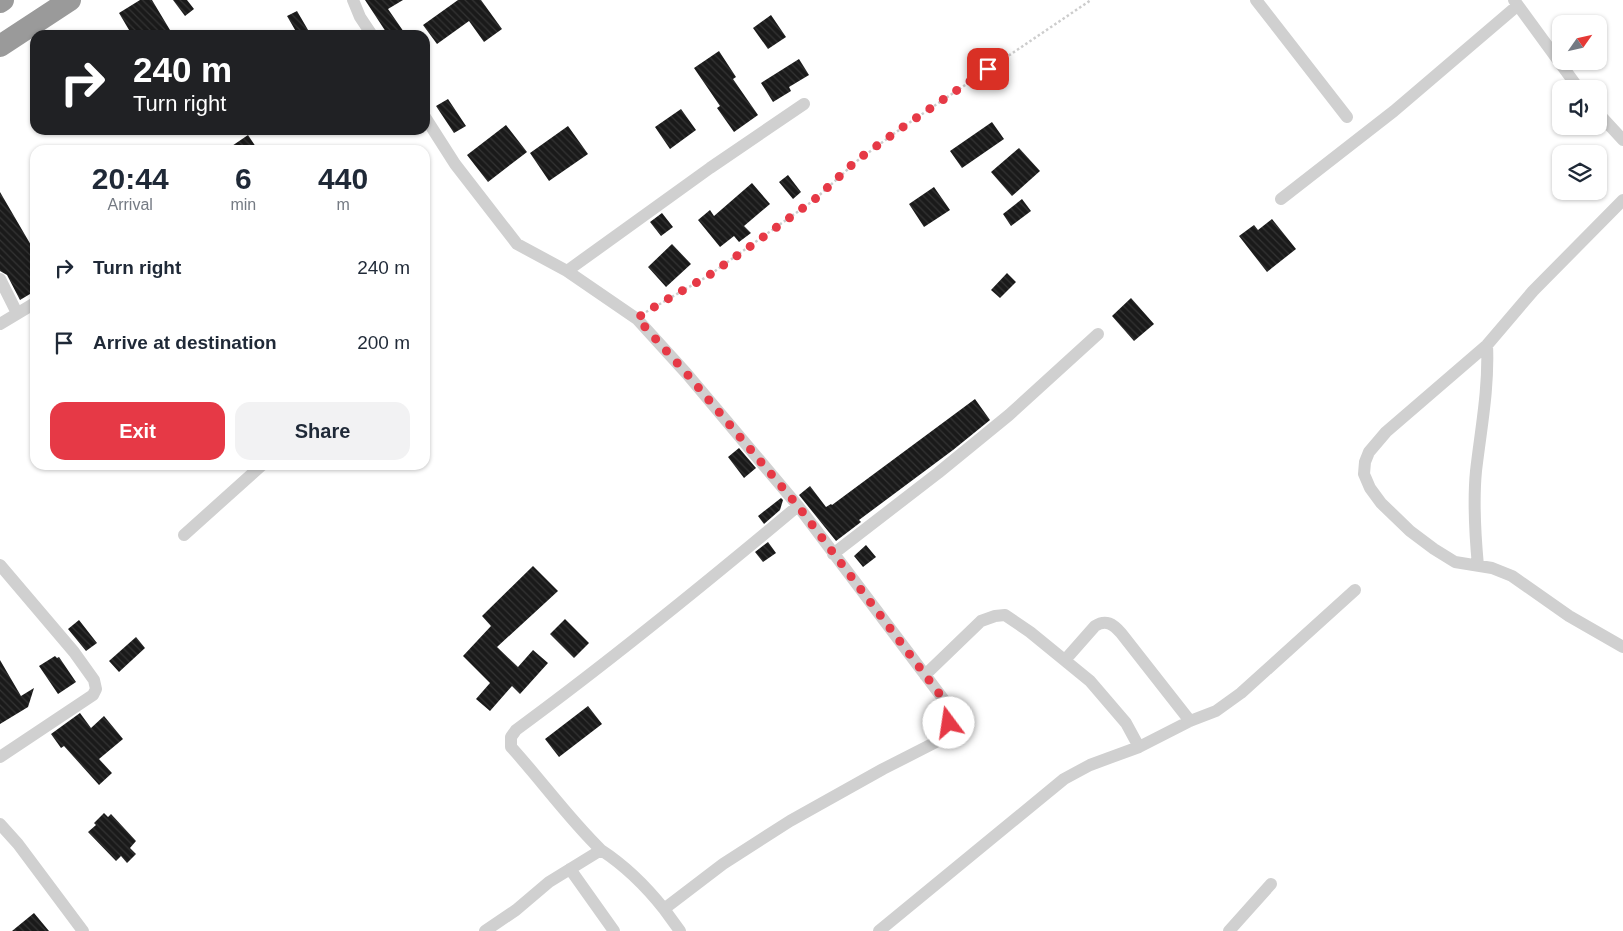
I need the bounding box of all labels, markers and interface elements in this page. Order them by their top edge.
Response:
north arrow [1552,15,1608,70]
map controls [1552,15,1607,200]
pin [967,48,1009,90]
icon: right [50,50,115,115]
text: 240 m [133,50,232,89]
icon: arrive [974,55,1002,83]
button: sound [1552,80,1607,135]
text: Turn right [133,91,226,116]
button: layers [1552,145,1607,200]
text: 20:44 [92,162,169,195]
text: 6 [235,162,252,195]
text: 440 [318,162,368,195]
text: Arrival [108,196,153,213]
text: min [230,196,256,213]
text: m [336,196,350,213]
icon: right [50,254,78,282]
text: Turn right [93,257,181,278]
text: 240 m [357,257,410,278]
icon: arrive [50,329,78,357]
text: Arrive at destination [93,332,277,353]
text: 200 m [357,332,410,353]
button: Exit [50,402,225,460]
button: Share [235,402,410,460]
position arrow [922,696,974,748]

